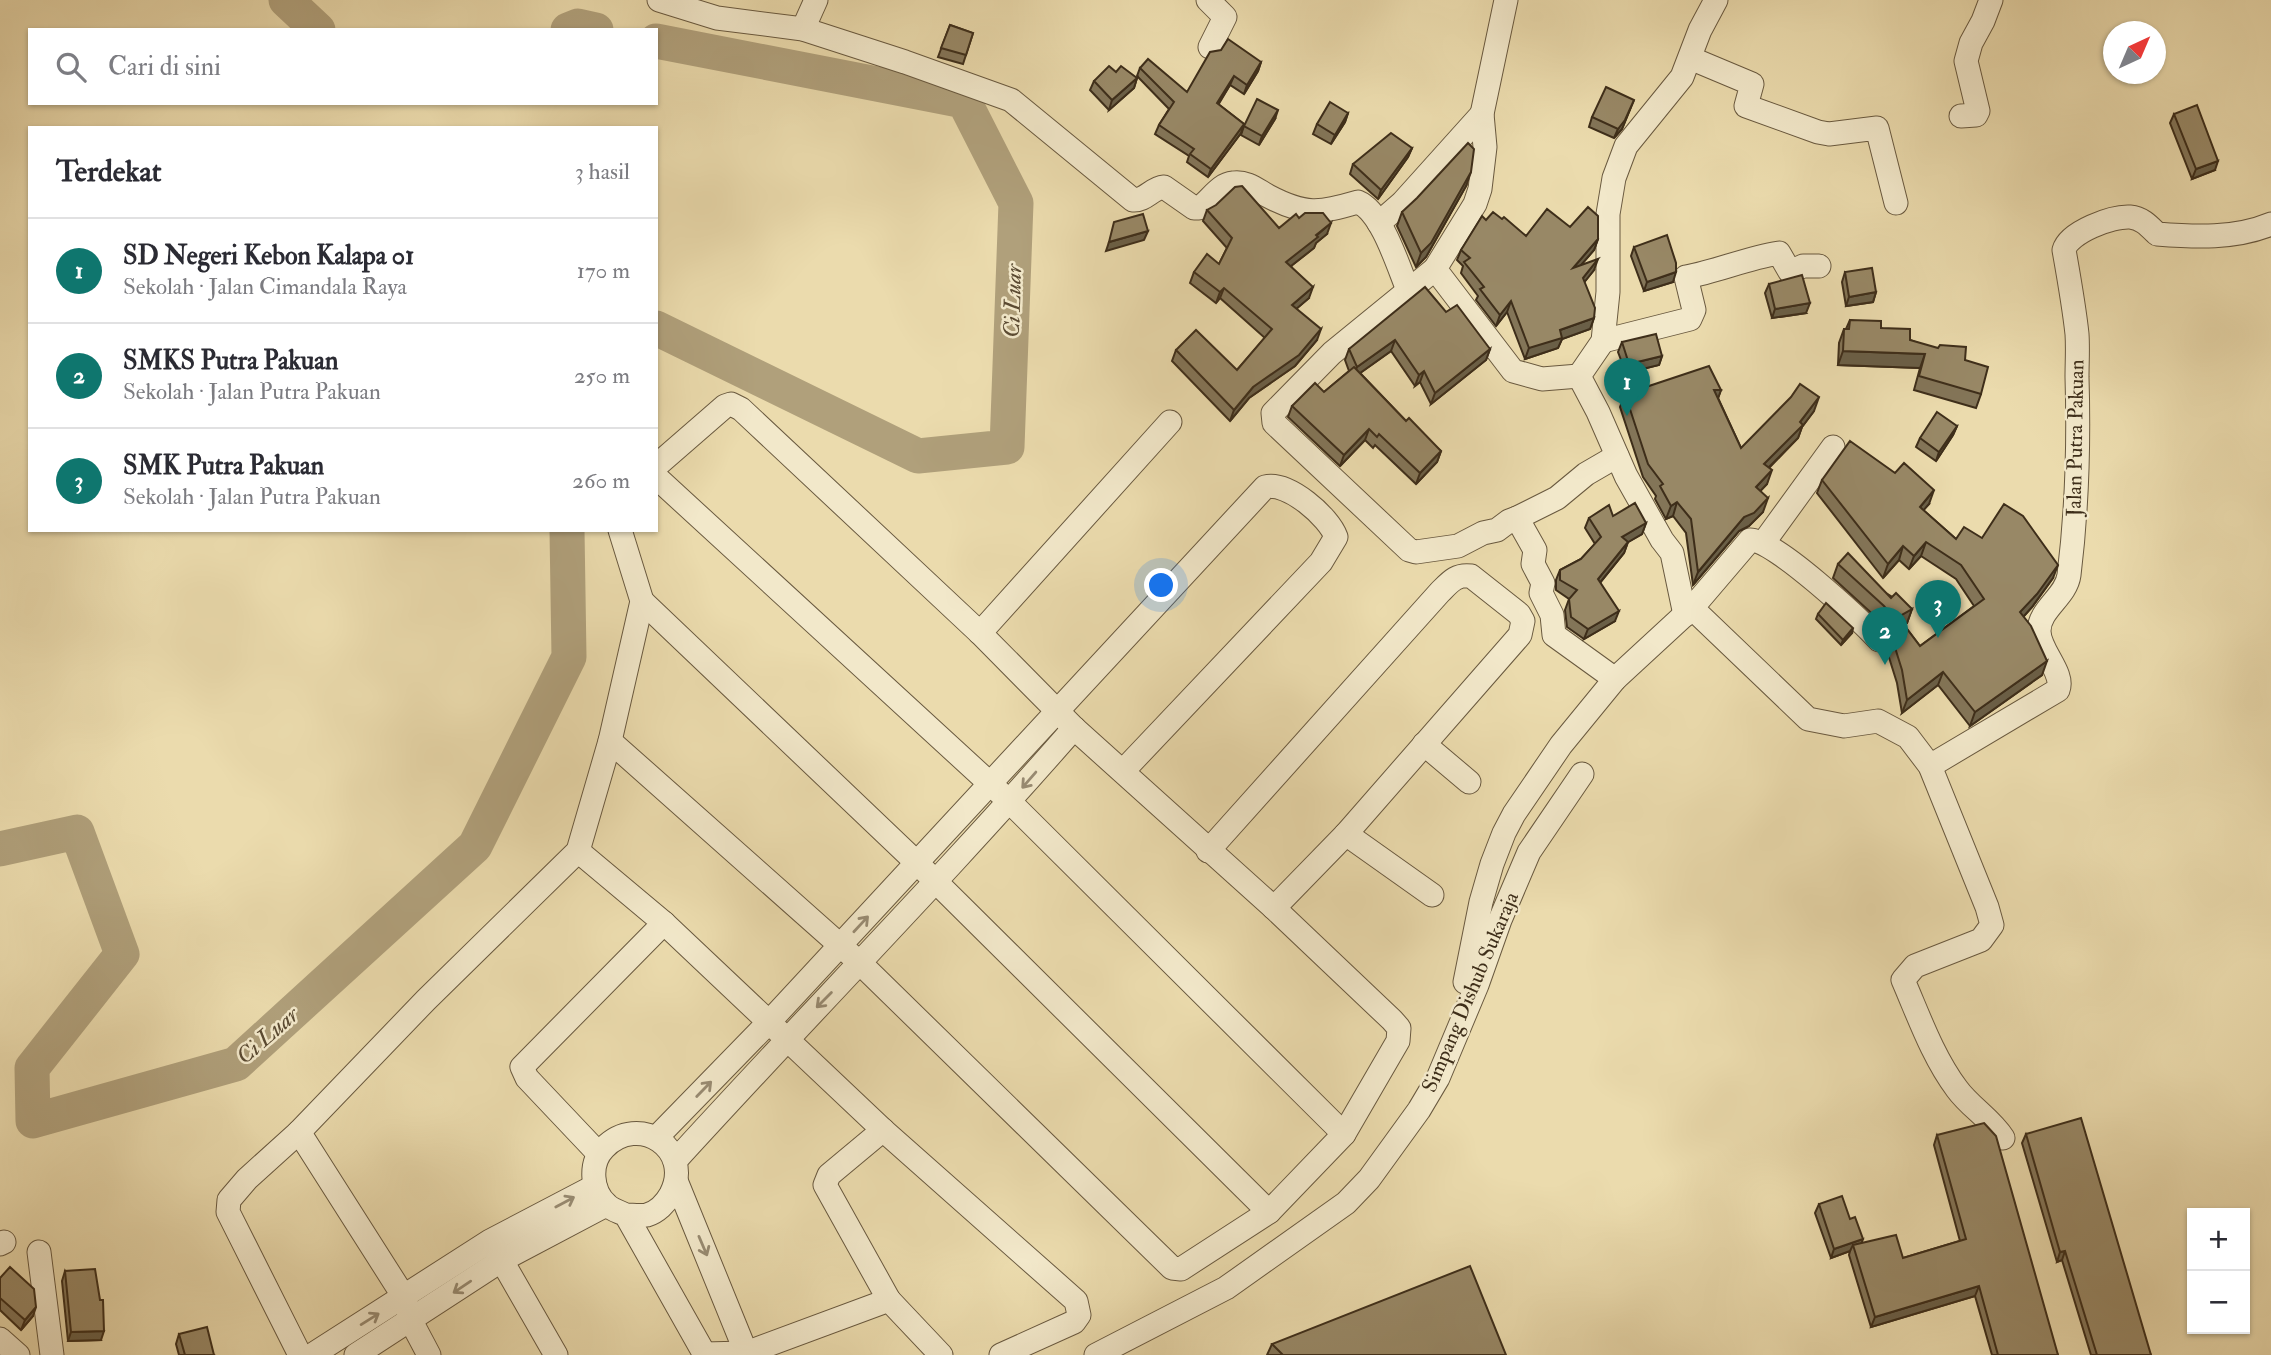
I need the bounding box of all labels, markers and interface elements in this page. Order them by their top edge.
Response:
north arrow [2103,21,2166,84]
search box [28,28,658,105]
icon: search [52,48,90,86]
text: Cari di sini [108,51,221,83]
text: Terdekat [56,153,161,190]
text: 3 hasil [575,157,630,186]
text: SD Negeri Kebon Kalapa 01 [123,240,414,272]
text: 1 [75,256,83,285]
text: 170 m [577,256,630,285]
water label: Ci Luar [997,262,1028,338]
text: Sekolah · Jalan Cimandala Raya [123,272,407,301]
text: SMKS Putra Pakuan [123,345,338,377]
pin: 1 [1604,358,1650,416]
street label: Jalan Putra Pakuan [2061,359,2090,518]
text: 2 [73,361,85,390]
text: 250 m [574,361,630,390]
text: Sekolah · Jalan Putra Pakuan [123,377,381,406]
text: SMK Putra Pakuan [123,450,324,482]
text: 3 [75,466,83,495]
text: 260 m [572,466,630,495]
text: Sekolah · Jalan Putra Pakuan [123,482,381,511]
your location [1144,568,1178,602]
pin: 3 [1915,580,1961,638]
pin: 2 [1862,607,1908,665]
one-way arrow [1021,770,1037,788]
street label: Simpang Dishub Sukaraja [1416,887,1525,1097]
one-way arrow [852,916,869,933]
one-way arrow [816,991,833,1008]
water label: Ci Luar [230,999,306,1070]
one-way arrow [695,1081,712,1098]
one-way arrow [554,1195,574,1209]
map controls [2187,1208,2250,1334]
button: + [2187,1208,2250,1271]
one-way arrow [697,1235,710,1257]
button: − [2187,1271,2250,1334]
one-way arrow [453,1280,472,1294]
one-way arrow [359,1311,379,1325]

